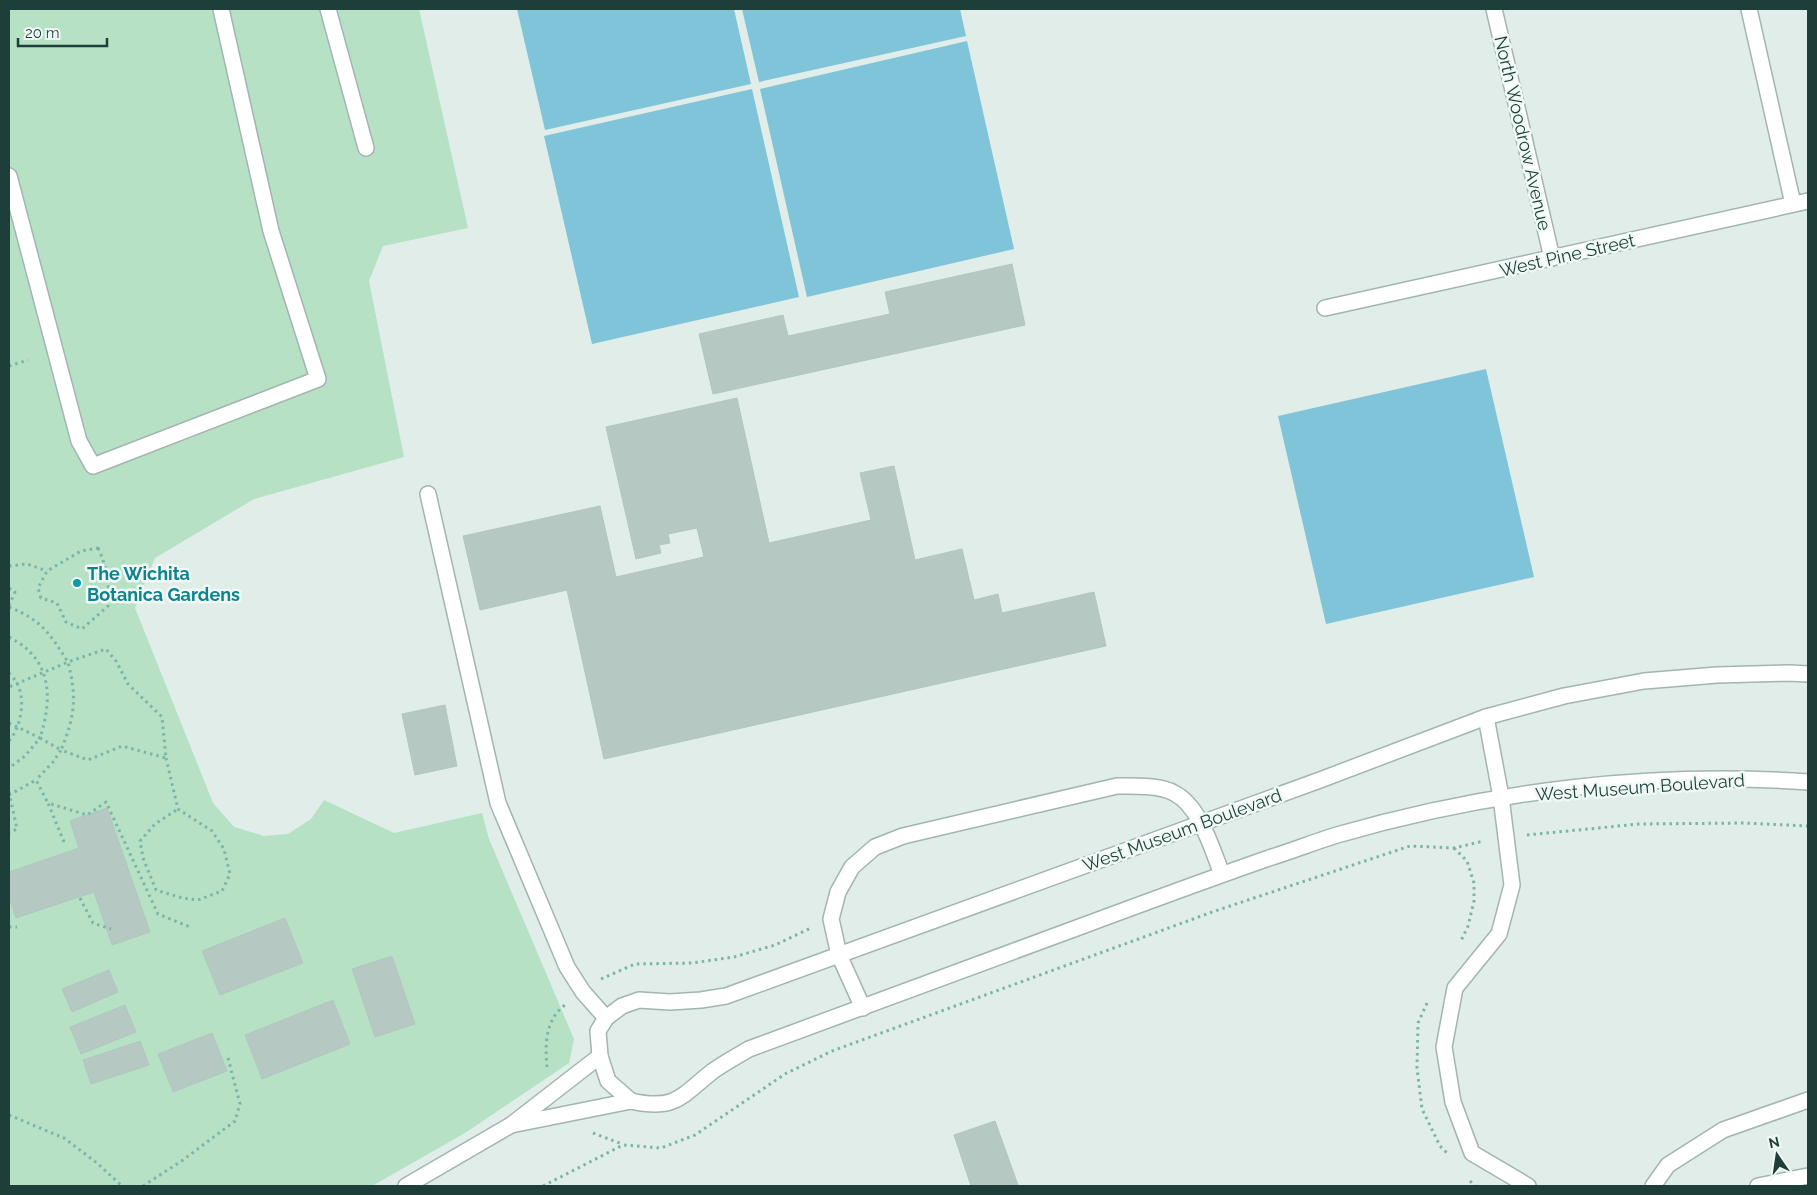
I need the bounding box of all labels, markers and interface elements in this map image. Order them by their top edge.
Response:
scale bar [18,15,106,47]
text: 20 m [25,24,60,42]
street label: North Woodrow Avenue [1490,34,1556,233]
street label: West Pine Street [1497,229,1637,281]
place label: The Wichita Botanica Gardens [87,563,240,605]
marker: The Wichita Botanica Gardens [71,577,83,589]
street label: West Museum Boulevard [1534,769,1746,805]
street label: West Museum Boulevard [1080,784,1284,876]
north arrow [1752,1130,1802,1180]
text: N [1767,1133,1781,1151]

